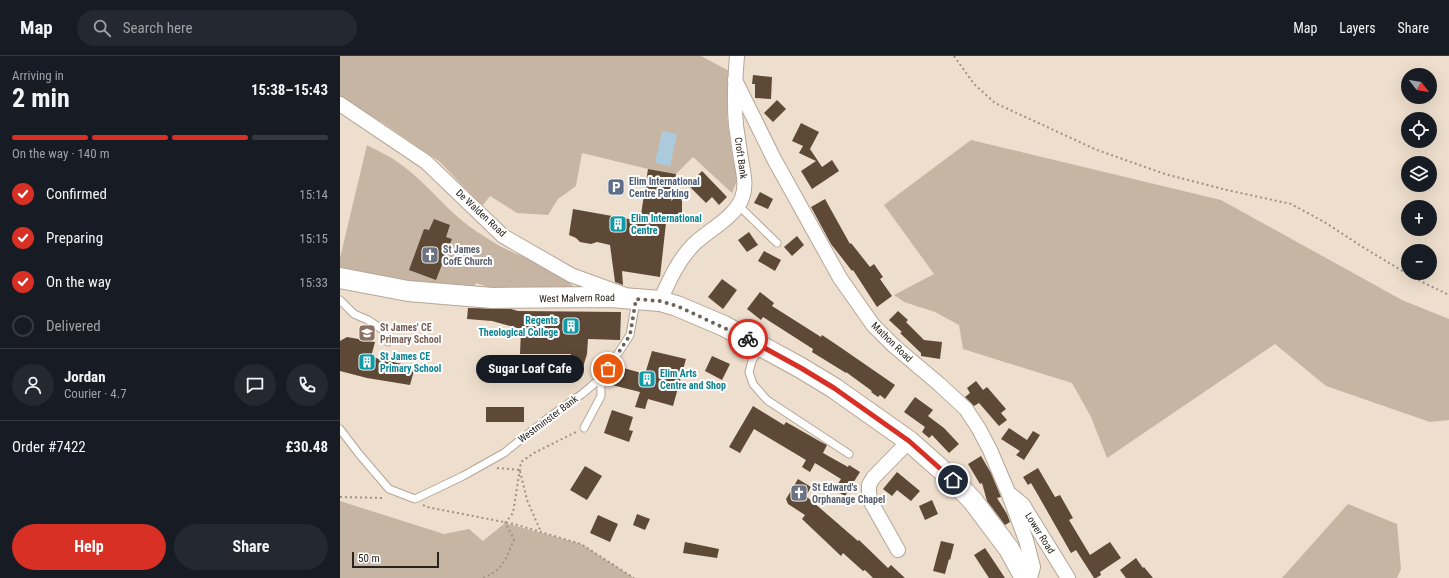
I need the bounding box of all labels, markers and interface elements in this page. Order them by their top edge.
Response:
search box [77,10,357,46]
text: Map [20,16,53,39]
icon: search [91,17,113,39]
text: Search here [123,19,193,37]
text: Map [1293,20,1317,36]
text: Layers [1339,20,1376,36]
text: Share [1398,20,1429,36]
text: Arriving in [12,68,64,83]
north arrow [1401,68,1437,104]
map controls [1401,68,1437,280]
text: 15:38–15:43 [251,81,328,99]
text: 2 min [12,83,70,113]
button: locate [1401,112,1437,148]
street label: Croft Bank [733,137,749,180]
text: On the way · 140 m [12,146,109,161]
button: layers [1401,156,1437,192]
place label: Elim International Centre Parking [629,176,700,199]
parking icon: Elim International Centre Parking [606,177,626,197]
icon: check [12,183,34,205]
text: Confirmed [46,185,107,203]
text: 15:14 [299,187,328,202]
street label: De Walden Road [454,187,508,239]
button: + [1401,200,1437,236]
place label: Elim International Centre [631,213,702,236]
building icon: Elim International Centre [608,214,628,234]
icon: check [12,227,34,249]
text: Preparing [46,229,103,247]
text: 15:15 [299,231,328,246]
place label: St James CofE Church [443,244,493,267]
button: − [1401,244,1437,280]
church icon: St James CofE Church [420,245,440,265]
icon: check [12,271,34,293]
text: On the way [46,273,111,291]
text: 15:33 [299,275,328,290]
street label: West Malvern Road [539,292,615,304]
place label: Regents Theological College [478,315,558,338]
building icon: Regents Theological College [561,316,581,336]
text: Delivered [46,317,101,335]
courier [728,319,768,359]
street label: Mathon Road [869,320,915,364]
place label: St James' CE Primary School [380,322,441,345]
school or university icon: St James' CE Primary School [357,323,377,343]
icon: bike [737,328,759,350]
place label: St James CE Primary School [380,351,441,374]
building icon: St James CE Primary School [357,352,377,372]
pin [591,352,625,386]
callout: Sugar Loaf Cafe [476,355,584,383]
icon: bag [597,358,619,380]
text: Sugar Loaf Cafe [488,361,572,376]
button: person [12,364,54,406]
button: chat [234,364,276,406]
button: phone [286,364,328,406]
text: Jordan [64,368,106,386]
place label: Elim Arts Centre and Shop [660,368,726,391]
building icon: Elim Arts Centre and Shop [637,369,657,389]
text: Courier · 4.7 [64,386,127,401]
street label: Westminster Bank [516,393,580,445]
text: Order #7422 [12,438,86,456]
text: £30.48 [285,438,328,456]
pin [936,463,970,497]
icon: home [942,469,964,491]
place label: St Edward's Orphanage Chapel [812,482,885,505]
church icon: St Edward's Orphanage Chapel [789,483,809,503]
street label: Lower Road [1023,510,1057,556]
button: Help [12,524,166,570]
button: Share [174,524,328,570]
scale bar [352,550,439,569]
text: 50 m [358,552,380,565]

